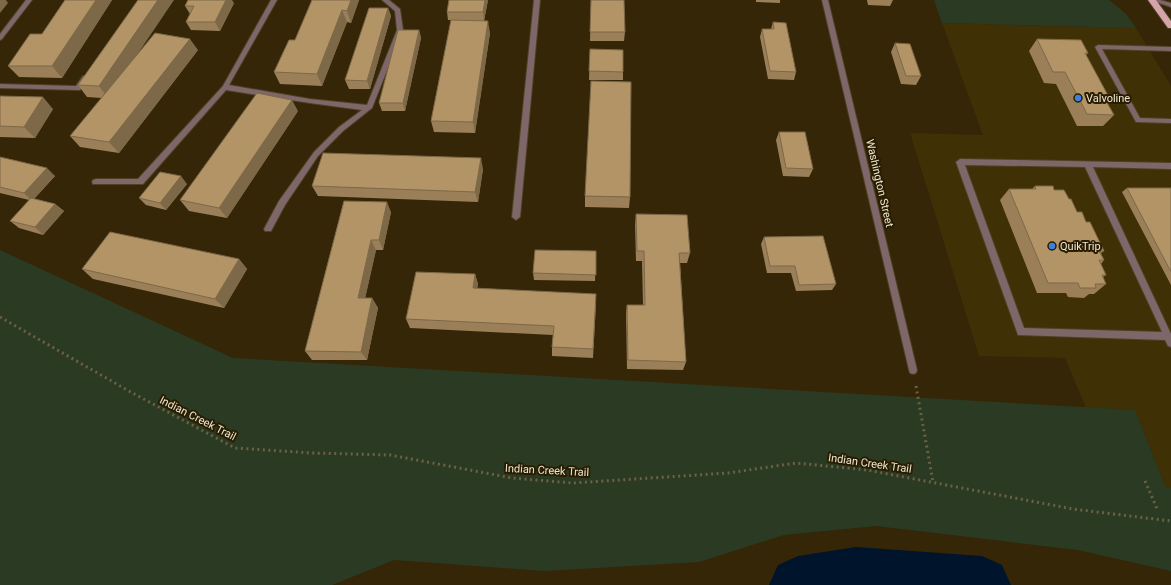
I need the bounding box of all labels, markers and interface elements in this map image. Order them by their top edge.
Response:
place label: Valvoline [1086,92,1130,105]
marker: Valvoline [1073,93,1083,103]
street label: Washington Street [863,138,896,229]
place label: QuikTrip [1060,240,1101,253]
marker: QuikTrip [1047,241,1057,251]
street label: Indian Creek Trail [157,394,238,443]
street label: Indian Creek Trail [827,451,913,476]
street label: Indian Creek Trail [505,462,589,479]

